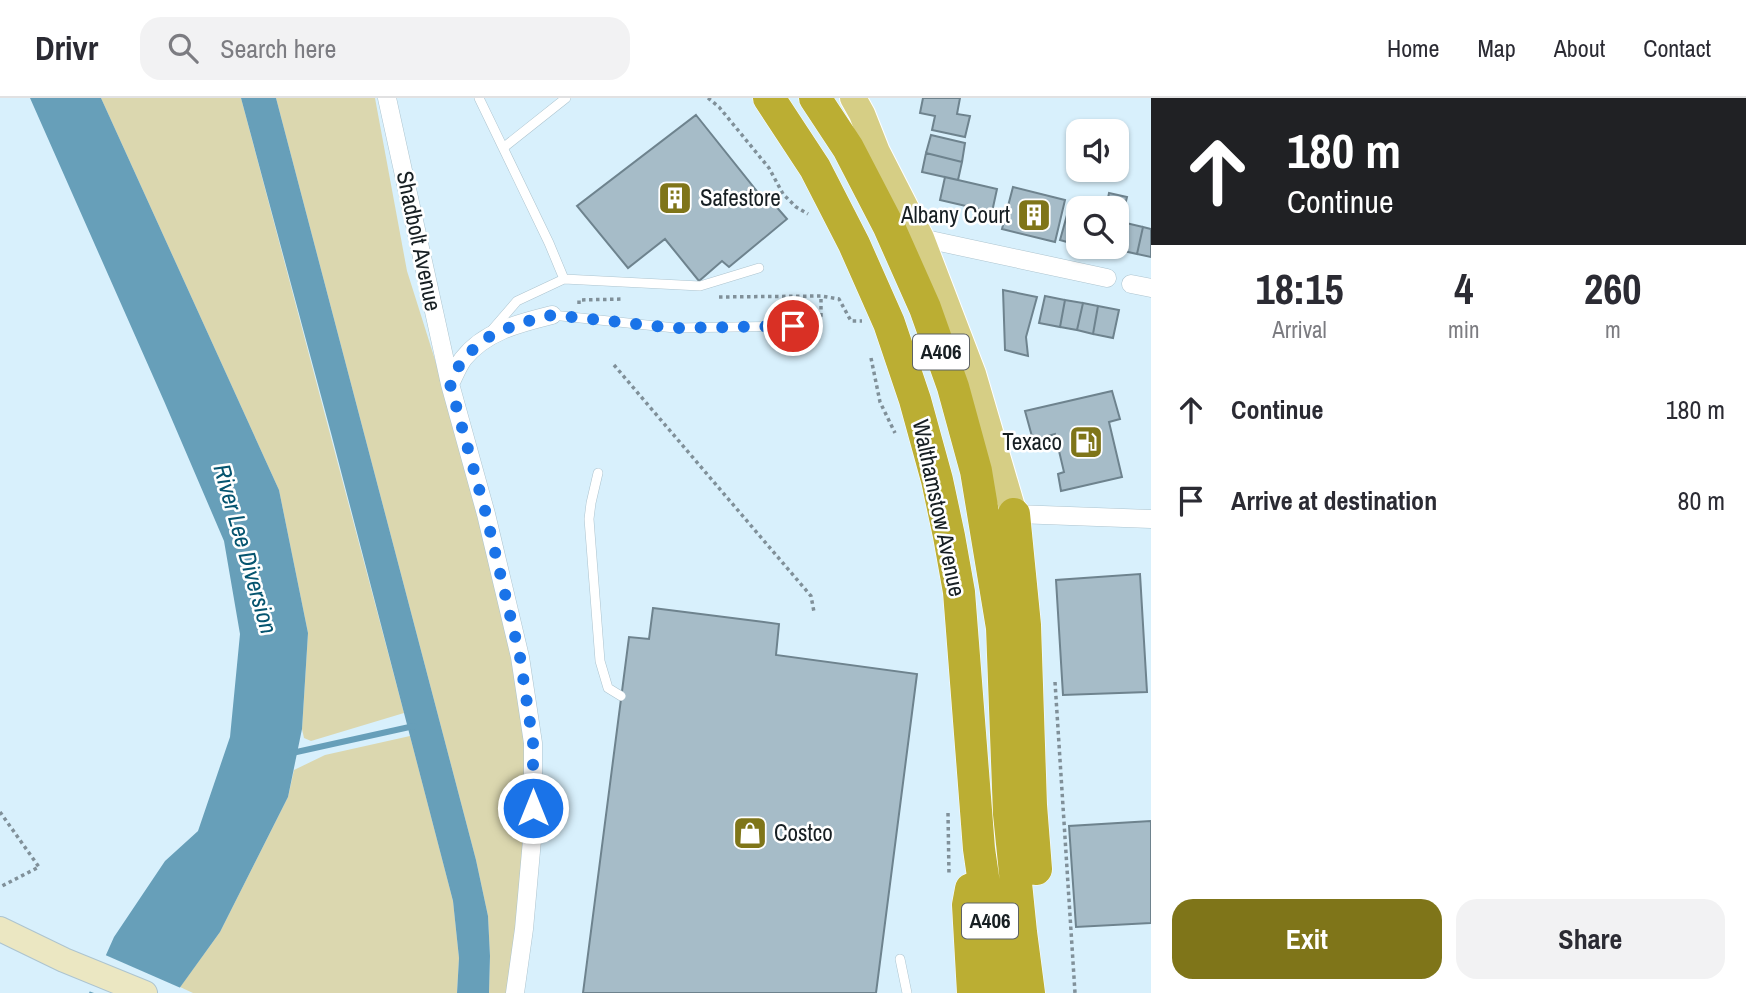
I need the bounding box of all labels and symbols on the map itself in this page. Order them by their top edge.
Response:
street label: Shadbolt Avenue [390,168,449,314]
building icon: Safestore [656,179,694,217]
place label: Safestore [700,182,781,213]
building icon: Albany Court [1015,196,1053,234]
place label: Albany Court [900,199,1010,230]
pin [763,296,823,356]
road number: A406 [913,334,969,370]
street label: Walthamstow Avenue [906,416,973,599]
fuel station icon: Texaco [1067,423,1105,461]
place label: Texaco [1002,426,1062,457]
water label: River Lee Diversion [206,460,285,637]
position arrow [496,771,570,845]
shop icon: Costco [731,814,769,852]
place label: Costco [774,817,833,848]
road number: A406 [962,904,1018,938]

